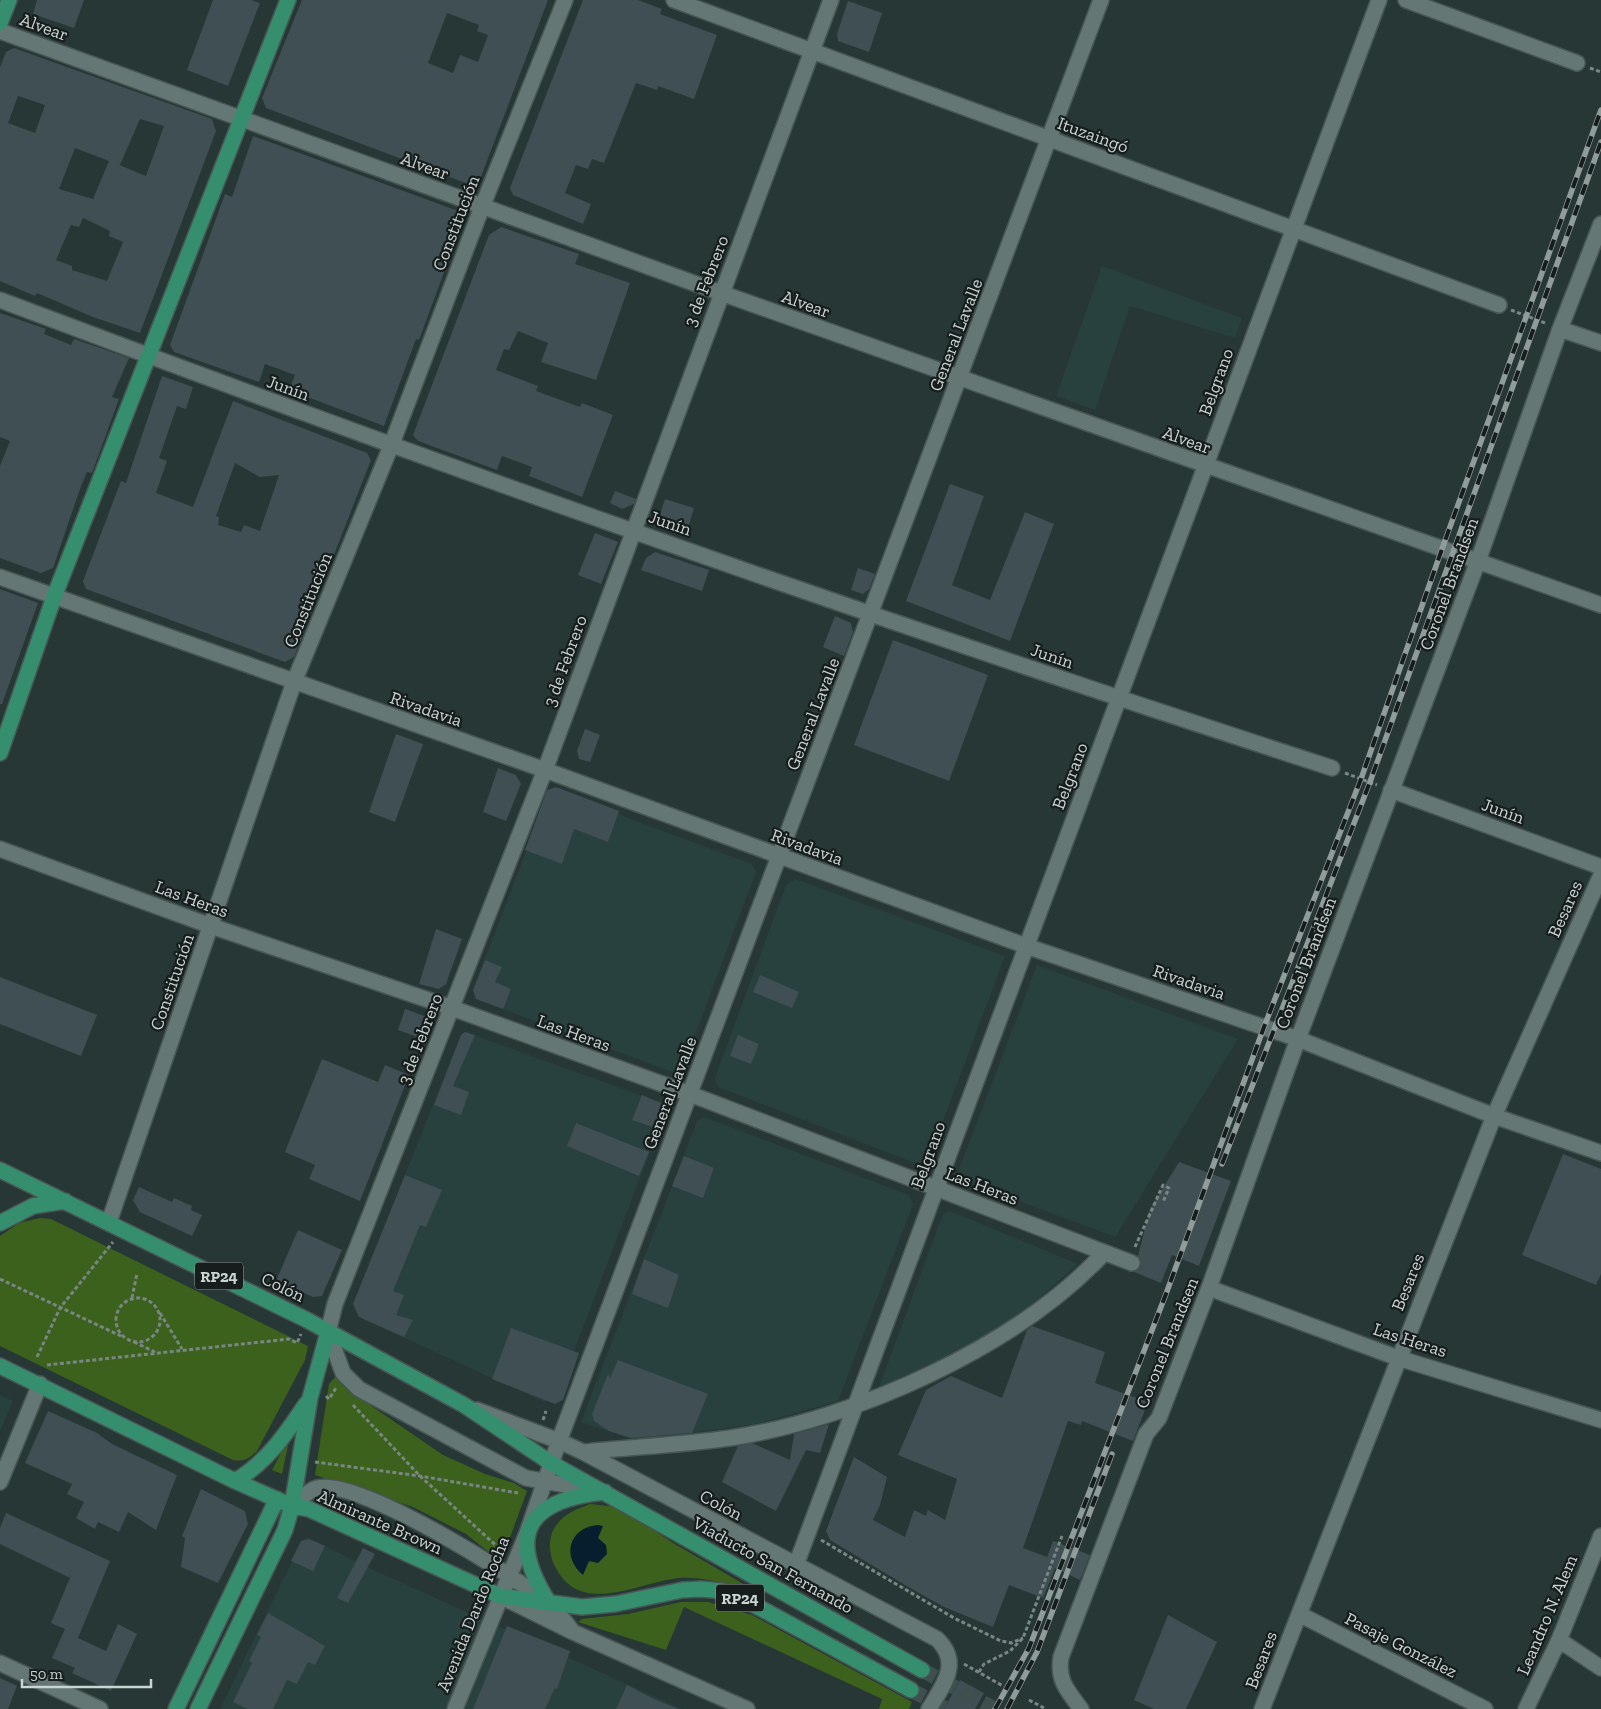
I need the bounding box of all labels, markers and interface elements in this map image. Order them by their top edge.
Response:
street label: Alvear [17,8,71,46]
street label: Ituzaingó [1055,112,1131,158]
street label: Alvear [398,147,452,185]
street label: Constitución [428,172,485,274]
street label: 3 de Febrero [679,232,733,330]
street label: General Lavalle [924,276,988,394]
street label: Alvear [779,285,833,323]
street label: Belgrano [1194,345,1238,419]
street label: Junín [264,370,313,406]
street label: Alvear [1160,421,1214,459]
street label: Junín [646,505,695,541]
street label: Coronel Brandsen [1415,514,1483,653]
street label: Constitución [279,549,337,651]
street label: 3 de Febrero [538,612,592,710]
street label: Junín [1028,638,1077,674]
street label: General Lavalle [781,655,845,773]
street label: Rivadavia [387,686,465,732]
street label: Belgrano [1047,739,1093,813]
street label: Junín [1479,793,1528,829]
street label: Rivadavia [768,824,846,870]
street label: Las Heras [152,876,232,922]
street label: Besares [1543,877,1587,941]
street label: Coronel Brandsen [1271,893,1341,1032]
street label: Constitución [145,930,199,1033]
street label: Rivadavia [1150,959,1228,1005]
street label: 3 de Febrero [393,990,447,1088]
street label: Las Heras [534,1010,614,1056]
street label: General Lavalle [638,1034,702,1152]
street label: Belgrano [906,1118,950,1192]
street label: Las Heras [942,1162,1022,1210]
street label: Besares [1387,1250,1429,1314]
road number: RP24 [195,1262,243,1290]
street label: Colón [258,1267,309,1307]
street label: Coronel Brandsen [1131,1274,1204,1412]
street label: Las Heras [1370,1318,1450,1362]
street label: Almirante Brown [314,1485,446,1560]
street label: Colón [696,1485,747,1526]
street label: Viaducto San Fernando [688,1511,857,1618]
street label: Avenida Dardo Rocha [432,1533,514,1695]
street label: Leandro N. Alem [1512,1551,1582,1679]
road number: RP24 [716,1585,764,1612]
street label: Pasaje González [1341,1607,1461,1683]
street label: Besares [1240,1628,1282,1692]
scale bar [22,1656,151,1688]
text: 50 m [30,1665,63,1683]

